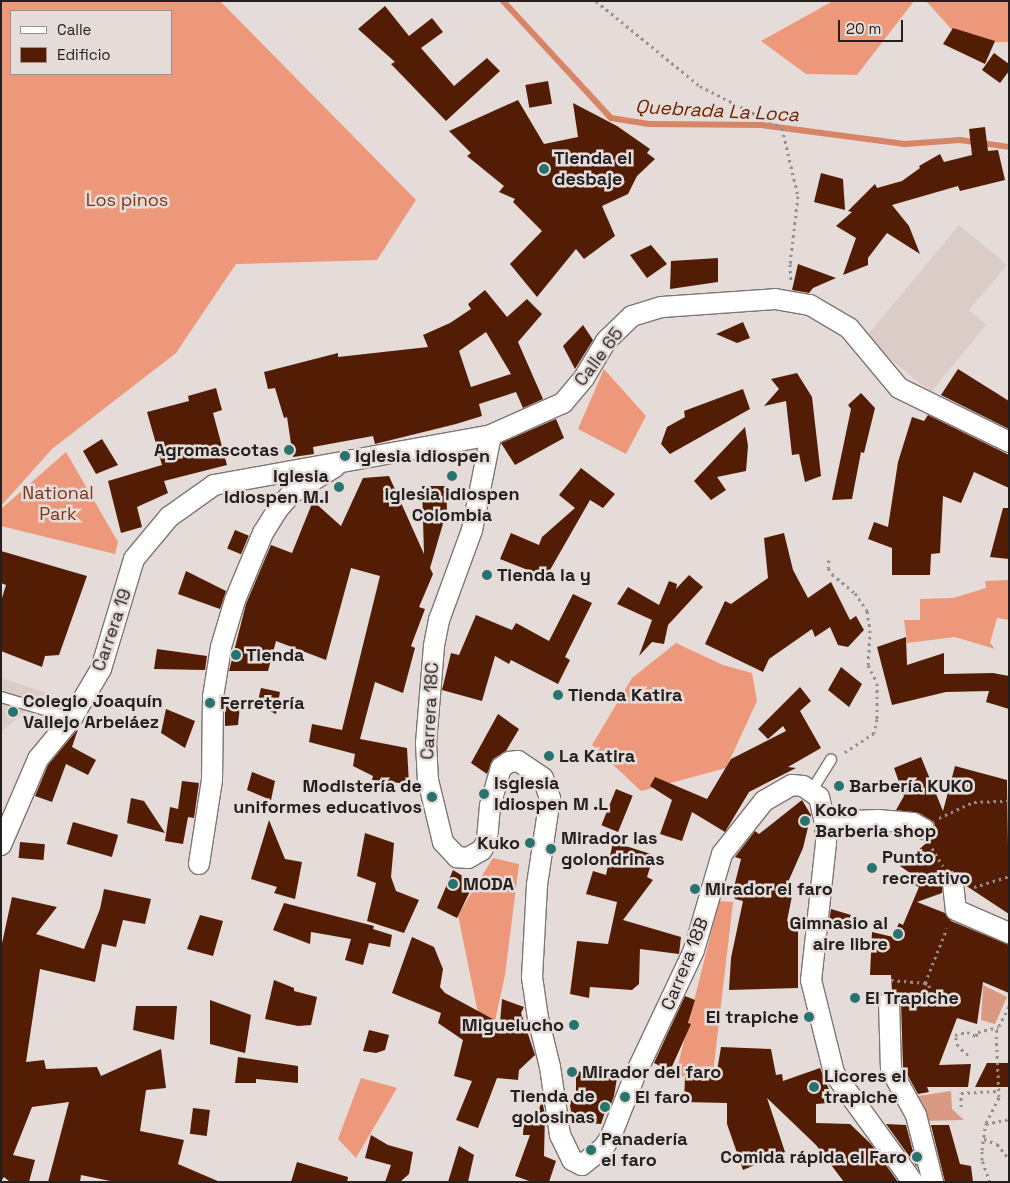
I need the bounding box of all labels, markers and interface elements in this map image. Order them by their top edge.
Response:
legend [10,10,172,75]
scale bar [840,10,905,42]
text: 20 m [846,19,881,38]
text: Calle [57,20,92,39]
text: Edificio [57,45,111,64]
water label: Quebrada La Loca [635,95,799,127]
place label: Tienda el desbaje [554,148,632,190]
marker: Tienda el desbaje [538,163,550,175]
park label: Los pinos [86,189,168,211]
street label: Calle 65 [570,323,628,391]
place label: Agromascotas [154,439,279,461]
marker: Agromascotas [283,444,295,456]
place label: Iglesia idiospen [355,445,490,467]
marker: Iglesia idiospen [339,450,351,462]
place label: Iglesia Idiospen M.I [224,466,329,508]
marker: iglesia idiospen Colombia [446,470,458,482]
marker: Iglesia Idiospen M.I [333,481,345,493]
park label: National Park [22,483,94,526]
place label: iglesia idiospen Colombia [384,484,520,526]
place label: Tienda la y [497,564,591,586]
marker: Tienda la y [481,569,493,581]
street label: Carrera 19 [88,586,136,674]
place label: Tienda [246,644,305,666]
marker: Tienda [230,649,242,661]
street label: Carrera 18C [417,662,443,760]
place label: Tienda Katira [568,684,682,706]
marker: Tienda Katira [552,689,564,701]
place label: Colegio Joaquín Vallejo Arbeláez [23,691,163,734]
place label: Ferretería [220,692,305,714]
marker: Ferretería [204,697,216,709]
marker: Colegio Joaquín Vallejo Arbeláez [7,706,19,718]
place label: La Katira [559,745,635,767]
marker: La Katira [543,750,555,762]
place label: Isglesia Idiospen M .L [494,773,609,816]
place label: Barbería KUKO [849,775,974,797]
place label: Modistería de uniformes educativos [233,776,422,819]
marker: Barbería KUKO [833,780,845,792]
marker: Isglesia Idiospen M .L [478,788,490,800]
marker: Modistería de uniformes educativos [426,791,438,803]
place label: Koko Barberia shop [815,800,936,842]
marker: Koko Barberia shop [799,815,811,827]
place label: Mirador las golondrinas [561,828,665,871]
place label: Kuko [477,832,520,854]
marker: Kuko [524,837,536,849]
marker: Mirador las golondrinas [545,843,557,855]
place label: Punto recreativo [882,847,970,890]
marker: Punto recreativo [866,862,878,874]
place label: MODA [463,873,514,895]
marker: MODA [447,878,459,890]
place label: Mirador el faro [705,878,833,900]
marker: Mirador el faro [689,883,701,895]
place label: Gimnasio al aire libre [790,913,888,956]
street label: Carrera 18B [657,915,713,1013]
marker: Gimnasio al aire libre [892,928,904,940]
place label: El Trapiche [865,987,959,1009]
marker: El Trapiche [849,992,861,1004]
place label: El trapiche [706,1006,799,1028]
marker: El trapiche [803,1011,815,1023]
place label: Miguelucho [462,1014,564,1036]
marker: Miguelucho [568,1019,580,1031]
place label: Mirador del faro [582,1061,721,1083]
marker: Mirador del faro [566,1066,578,1078]
place label: Licores el trapiche [824,1066,906,1108]
marker: Licores el trapiche [808,1081,820,1093]
place label: Tienda de golosinas [510,1086,595,1128]
place label: El faro [635,1086,690,1108]
marker: El faro [619,1091,631,1103]
marker: Tienda de golosinas [599,1101,611,1113]
place label: Panadería el faro [601,1129,688,1172]
marker: Panadería el faro [585,1144,597,1156]
place label: Comida rápida el Faro [720,1146,907,1168]
marker: Comida rápida el Faro [911,1151,923,1163]

